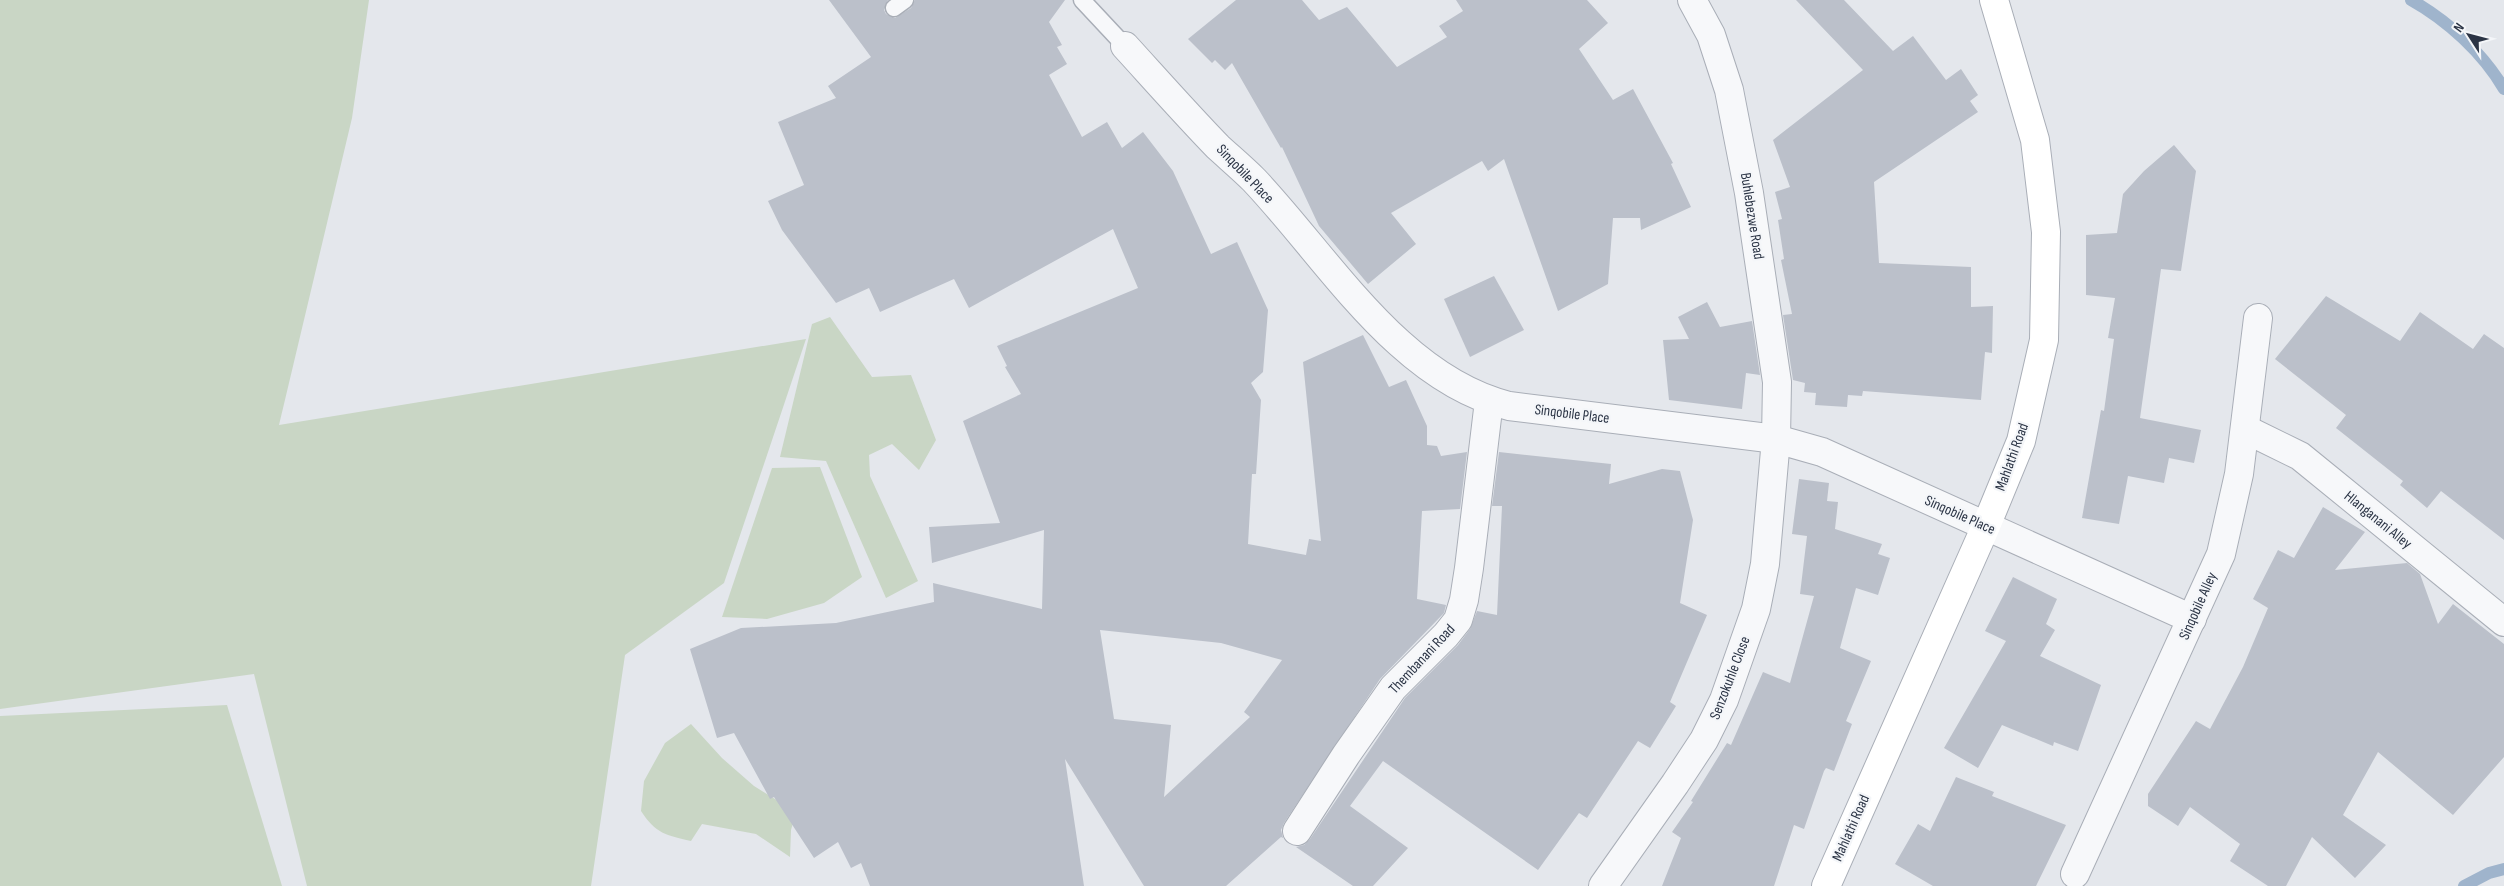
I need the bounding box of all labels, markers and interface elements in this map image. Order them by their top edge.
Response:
north arrow [2444,10,2494,60]
text: N [2450,20,2468,36]
street label: Sinqobile Place [1212,140,1278,208]
street label: Buhlebezwe Road [1736,171,1768,261]
street label: Sinqobile Place [1534,400,1610,428]
street label: Mahlathi Road [1991,420,2033,494]
street label: Hlanganani Alley [2340,487,2416,553]
street label: Sinqobile Place [1922,491,1998,539]
street label: Sinqobile Alley [2175,569,2221,643]
street label: Thembanani Road [1385,620,1459,698]
street label: Senzokuhle Close [1705,634,1755,722]
street label: Mahlathi Road [1828,792,1874,864]

